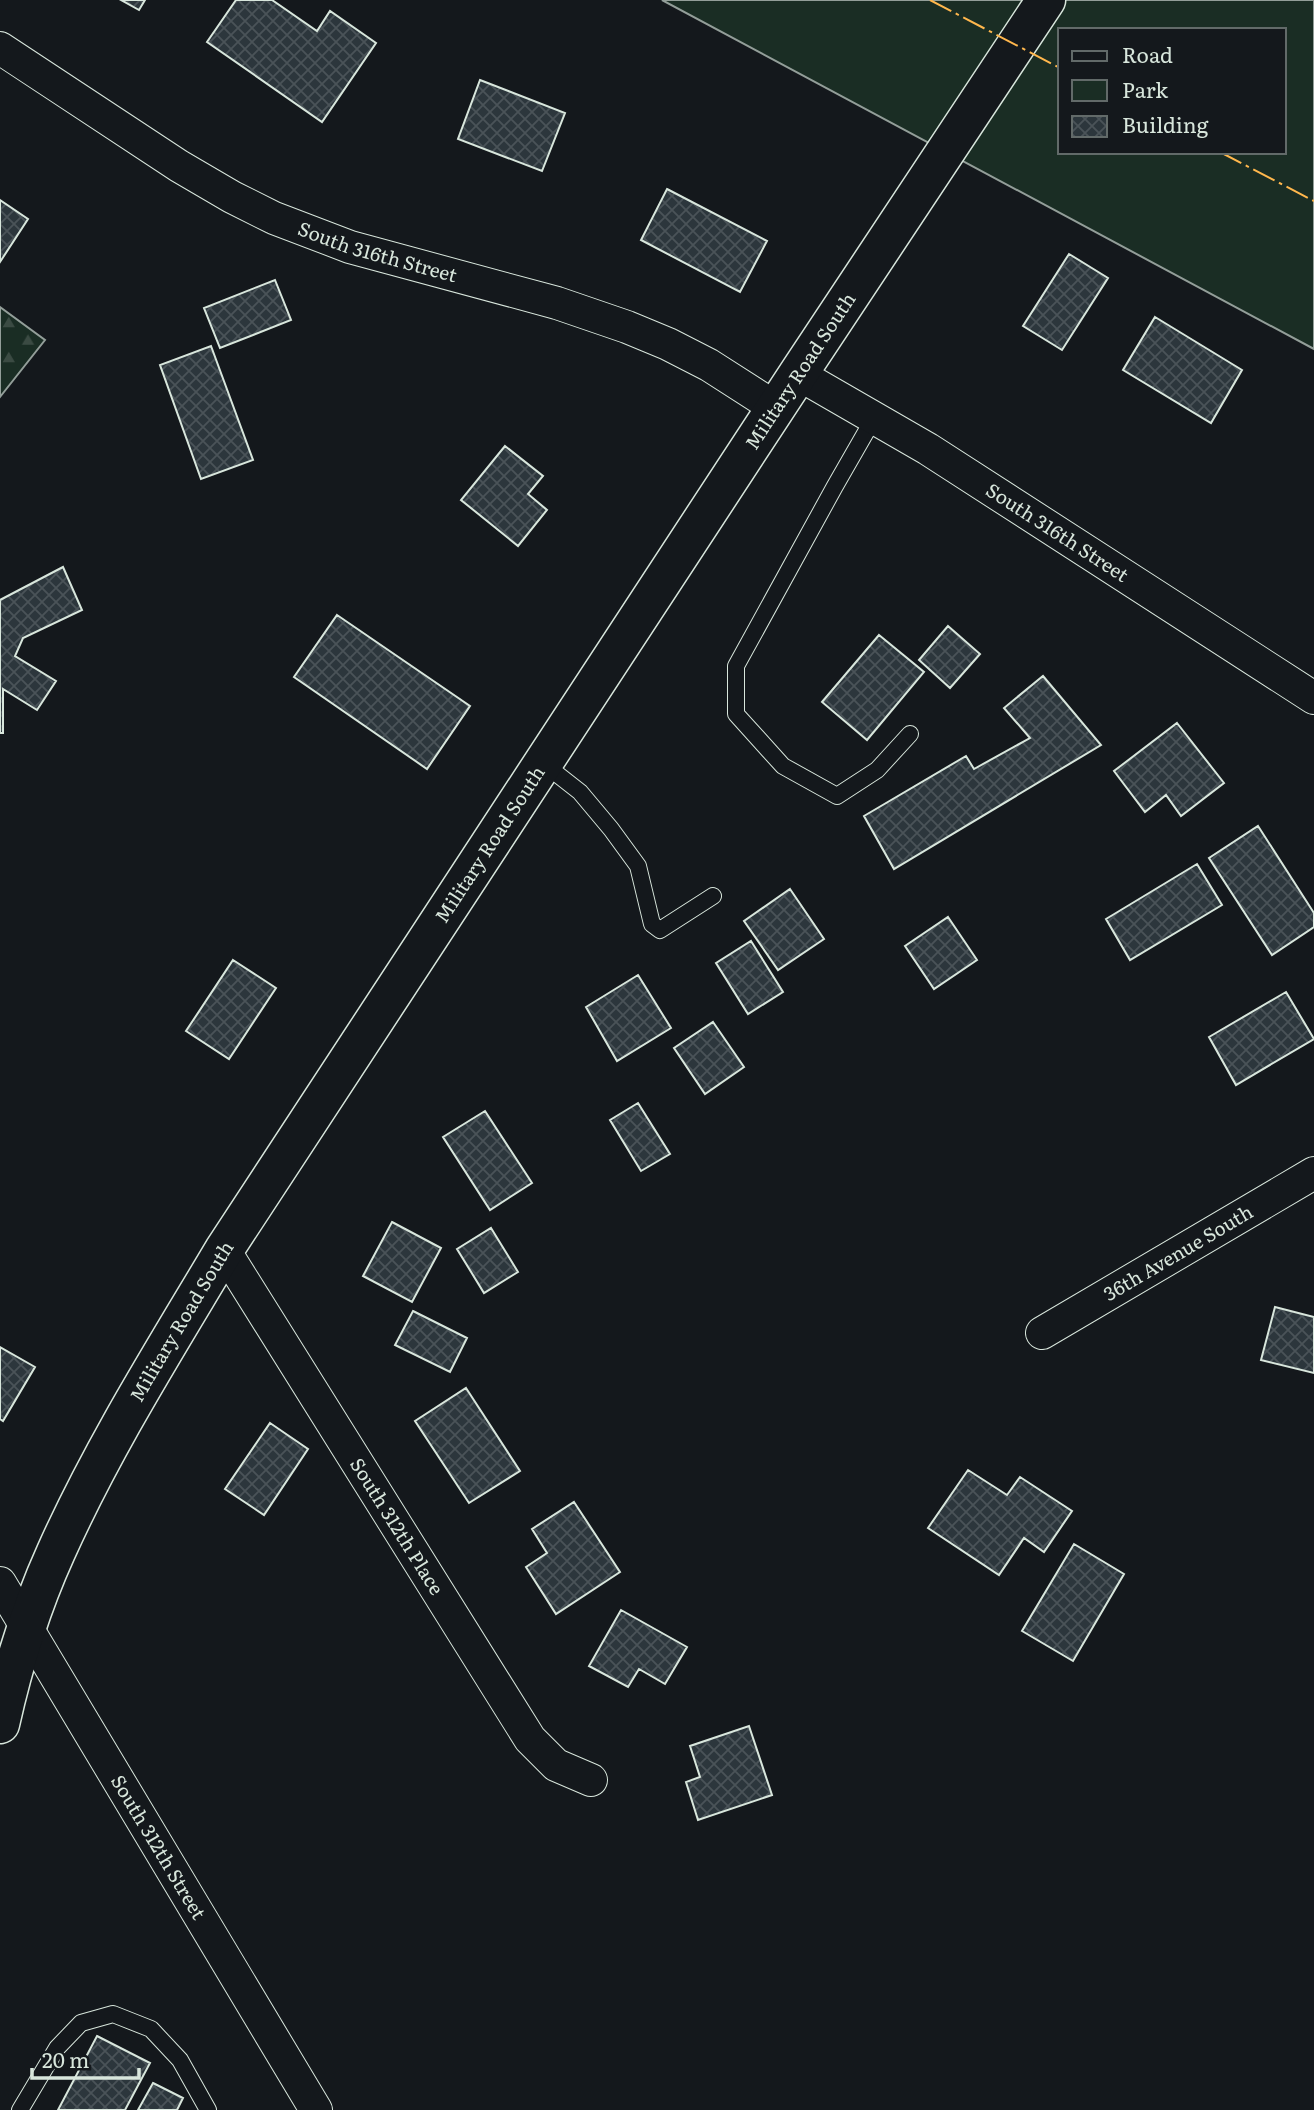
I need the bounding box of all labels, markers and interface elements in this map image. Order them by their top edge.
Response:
legend [1058,28,1286,154]
text: Road [1122,38,1173,69]
text: Park [1122,73,1168,104]
text: Building [1122,108,1209,139]
street label: South 316th Street [294,214,461,288]
street label: Military Road South [737,286,861,454]
street label: South 316th Street [981,475,1135,588]
street label: Military Road South [427,760,551,928]
street label: 36th Avenue South [1098,1197,1258,1307]
street label: Military Road South [122,1235,239,1406]
street label: South 312th Place [344,1452,451,1600]
street label: South 312th Street [105,1769,214,1925]
scale bar [32,2036,138,2080]
text: 20 m [42,2043,89,2074]

